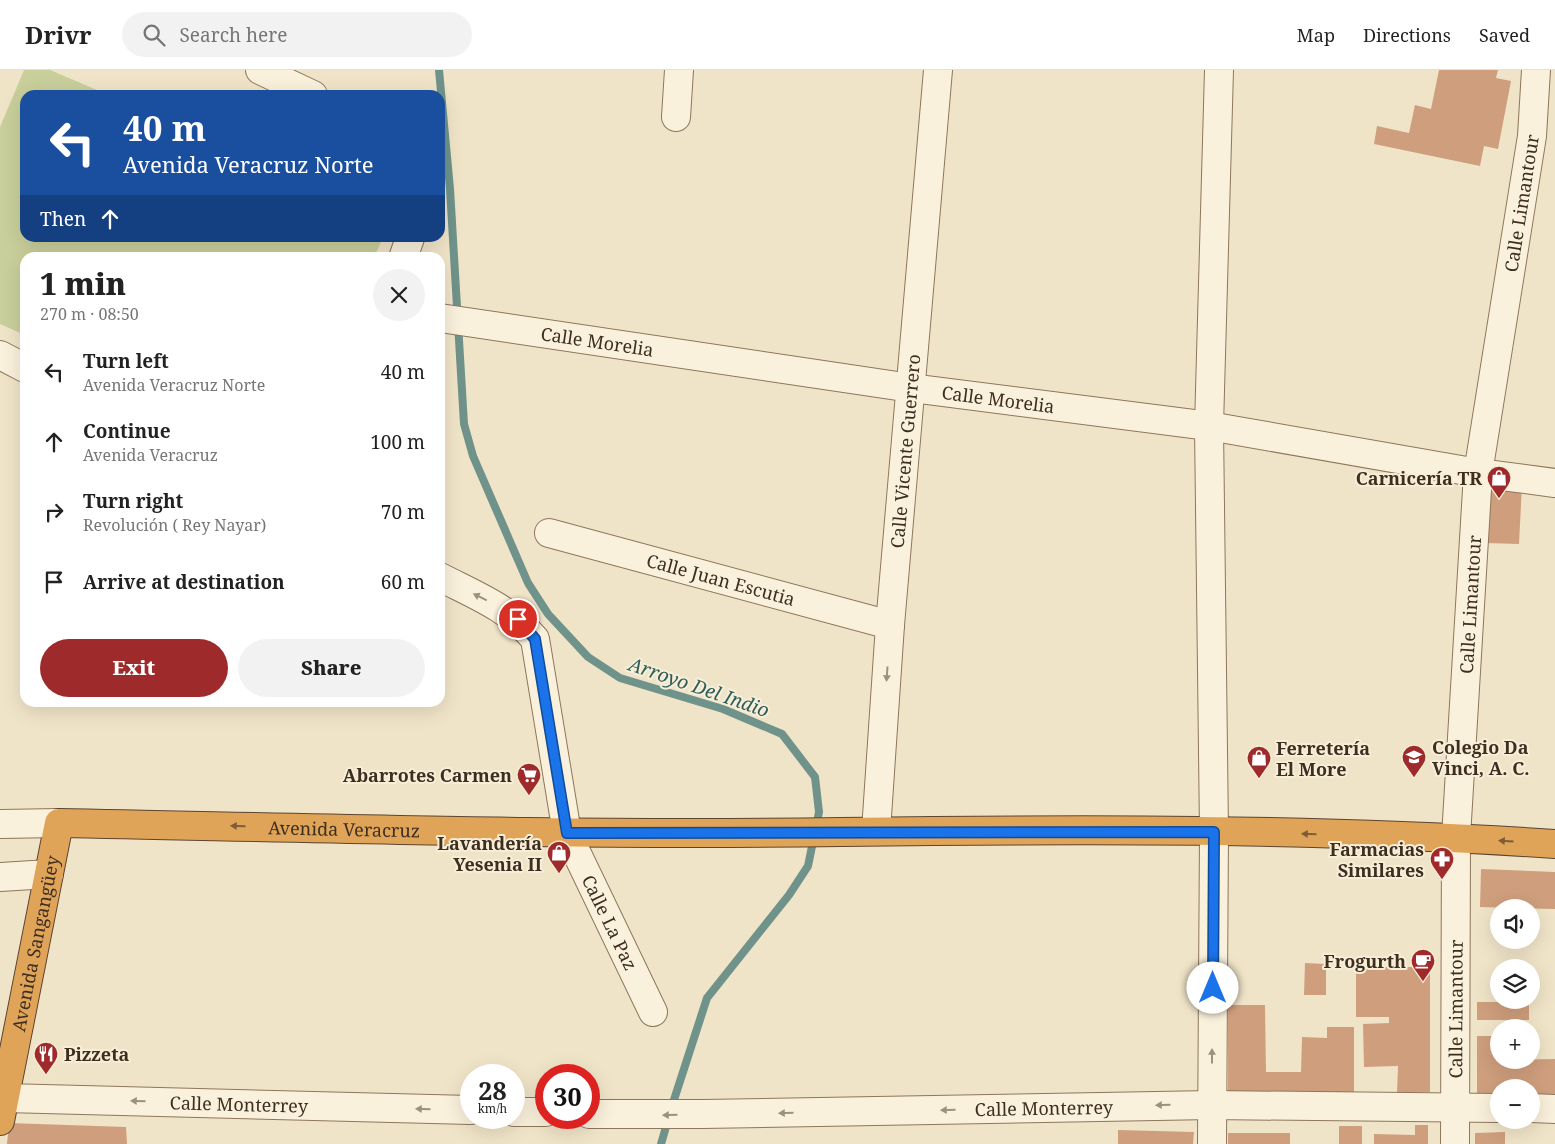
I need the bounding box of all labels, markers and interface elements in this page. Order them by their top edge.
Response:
search box [122,12,472,57]
text: Drivr [25,18,92,51]
icon: search [140,21,168,49]
text: Search here [180,22,287,48]
text: Map [1297,23,1335,47]
text: Directions [1363,23,1451,47]
text: Saved [1479,23,1530,47]
text: 40 m [123,104,206,151]
icon: left [40,110,105,175]
street label: Calle Limantour [1498,132,1544,274]
text: Avenida Veracruz Norte [123,149,374,179]
icon: ahead [96,205,124,233]
text: Then [40,206,86,232]
text: 1 min [40,263,126,304]
button: close [373,269,425,321]
text: 270 m · 08:50 [40,303,139,325]
street label: Calle Morelia [539,321,655,362]
text: Turn left [83,348,169,374]
street label: Calle Vicente Guerrero [885,353,925,549]
icon: left [40,358,68,386]
text: 40 m [381,359,425,385]
text: Avenida Veracruz Norte [83,374,265,396]
street label: Calle Morelia [940,380,1056,418]
text: Continue [83,418,171,444]
icon: ahead [40,428,68,456]
text: 100 m [370,429,425,455]
text: Avenida Veracruz [83,444,218,466]
shop icon: Carnicería TR [1486,465,1512,499]
place label: Carnicería TR [1356,466,1482,490]
text: Turn right [83,488,183,514]
icon: right [40,498,68,526]
text: 70 m [381,499,425,525]
text: Revolución ( Rey Nayar) [83,514,266,536]
street label: Calle Limantour [1454,534,1486,675]
street label: Calle Juan Escutia [644,548,798,611]
icon: arrive [40,568,68,596]
text: Arrive at destination [83,569,285,595]
text: 60 m [381,569,425,595]
one-way arrow [473,593,487,601]
pin [497,598,539,640]
icon: arrive [504,605,532,633]
button: Exit [40,639,228,697]
button: Share [238,639,425,697]
water label: Arroyo Del Indio [623,650,773,723]
one-way arrow [882,666,890,682]
place label: Colegio Da Vinci, A. C. [1432,735,1530,780]
place label: Ferretería El More [1276,736,1370,781]
school or university icon: Colegio Da Vinci, A. C. [1401,744,1427,778]
shop icon: Ferretería El More [1246,745,1272,779]
supermarket icon: Abarrotes Carmen [516,762,542,796]
place label: Abarrotes Carmen [343,763,512,787]
street label: Avenida Veracruz [268,815,420,842]
one-way arrow [230,822,246,830]
one-way arrow [1301,830,1317,838]
place label: Lavandería Yesenia II [437,831,542,876]
one-way arrow [1498,836,1514,844]
place label: Farmacias Similares [1330,837,1424,882]
shop icon: Lavandería Yesenia II [546,840,572,874]
pharmacy icon: Farmacias Similares [1429,846,1455,880]
street label: Avenida Sangangüey [6,853,64,1034]
street label: Calle La Paz [577,871,643,974]
map controls [1490,899,1540,1129]
button: sound [1490,899,1540,949]
street label: Calle Limantour [1443,939,1468,1079]
cafe icon: Frogurth [1410,948,1436,982]
place label: Frogurth [1324,949,1406,973]
button: layers [1490,959,1540,1009]
position arrow [1186,961,1238,1013]
button: + [1490,1019,1540,1069]
restaurant icon: Pizzeta [33,1041,59,1075]
place label: Pizzeta [64,1042,129,1066]
one-way arrow [1208,1048,1216,1064]
speed limit sign: 30 [535,1064,600,1129]
text: 28 [478,1073,507,1107]
button: − [1490,1079,1540,1129]
street label: Calle Monterrey [169,1090,309,1118]
street label: Calle Monterrey [975,1095,1114,1121]
one-way arrow [129,1097,145,1105]
text: km/h [478,1100,507,1117]
one-way arrow [1155,1102,1171,1110]
one-way arrow [414,1105,430,1113]
one-way arrow [940,1106,956,1114]
one-way arrow [778,1109,794,1117]
one-way arrow [662,1111,678,1119]

